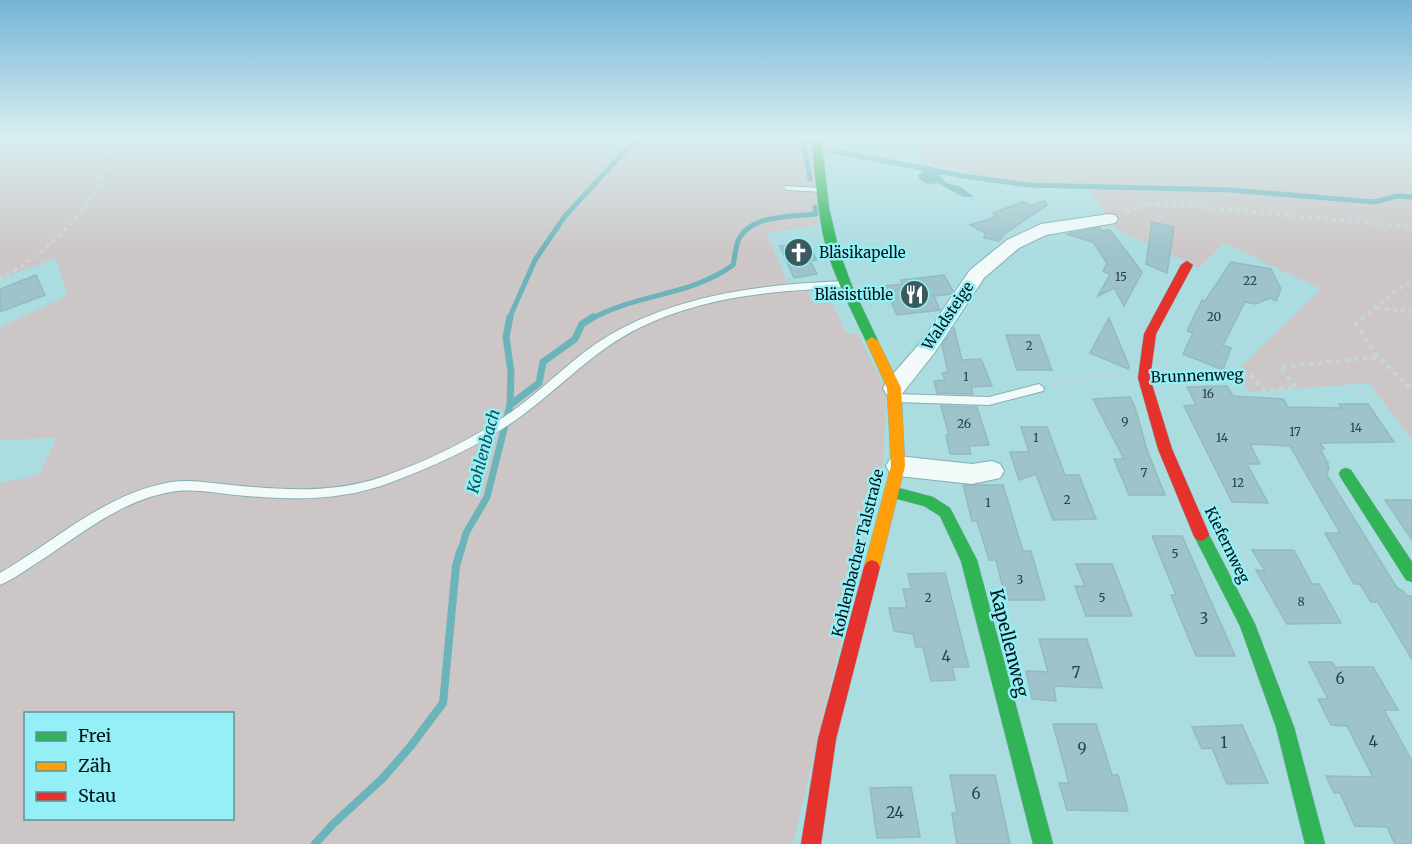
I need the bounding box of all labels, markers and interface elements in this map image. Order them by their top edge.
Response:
church icon: Bläsikapelle [782,237,814,269]
place label: Bläsikapelle [819,243,906,262]
house number: 15 [1115,269,1127,284]
house number: 22 [1243,273,1257,288]
street label: Waldsteige [917,278,977,354]
restaurant icon: Bläsistüble [898,279,930,311]
place label: Bläsistüble [815,285,893,304]
house number: 20 [1207,309,1222,324]
house number: 2 [1025,338,1033,353]
street label: Brunnenweg [1150,364,1244,387]
house number: 1 [963,369,969,384]
house number: 16 [1202,386,1214,401]
water label: Kohlenbach [462,407,504,496]
house number: 9 [1121,414,1129,429]
house number: 26 [957,416,971,431]
house number: 14 [1350,420,1363,435]
house number: 17 [1289,424,1301,439]
house number: 1 [1033,430,1039,445]
house number: 14 [1216,430,1229,445]
house number: 7 [1141,465,1148,480]
street label: Kohlenbacher Talstraße [827,467,888,639]
house number: 12 [1232,475,1244,490]
house number: 2 [1063,492,1071,507]
house number: 1 [985,495,991,510]
street label: Kiefernweg [1201,503,1254,586]
house number: 5 [1171,546,1179,561]
house number: 3 [1017,572,1024,587]
street label: Kapellenweg [985,586,1034,700]
house number: 2 [924,590,932,605]
house number: 5 [1098,590,1106,605]
house number: 8 [1297,594,1305,609]
house number: 3 [1200,609,1208,628]
house number: 4 [941,647,951,666]
house number: 7 [1072,663,1081,682]
house number: 6 [1335,669,1345,688]
legend [24,712,234,820]
text: Frei [78,724,112,747]
house number: 4 [1368,732,1378,751]
house number: 1 [1221,733,1228,752]
house number: 9 [1077,739,1087,758]
text: Zäh [78,754,112,777]
text: Stau [78,784,116,807]
house number: 6 [971,784,981,803]
house number: 24 [886,803,904,822]

